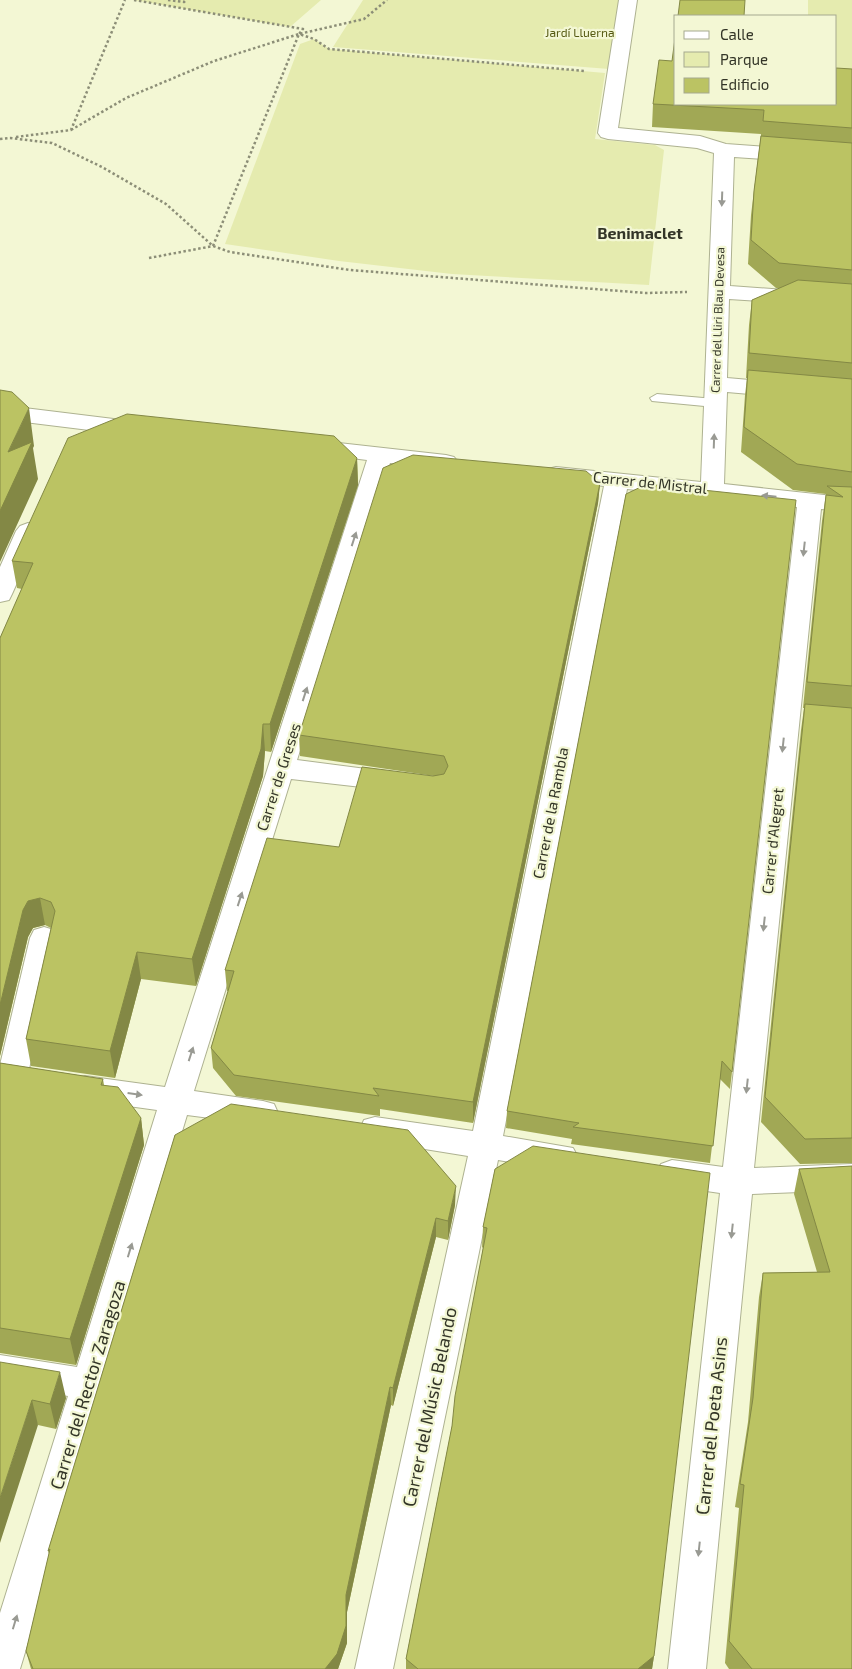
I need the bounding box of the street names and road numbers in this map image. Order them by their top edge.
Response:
street label: Carrer del Lliri Blau Devesa [707,247,727,393]
street label: Carrer de Mistral [592,467,709,497]
street label: Carrer de Greses [252,721,304,833]
street label: Carrer de la Rambla [528,745,572,880]
street label: Carrer d'Alegret [757,787,787,895]
street label: Carrer del Rector Zaragoza [45,1277,129,1492]
street label: Carrer del Músic Belando [397,1305,461,1508]
street label: Carrer del Poeta Asins [691,1336,731,1516]

